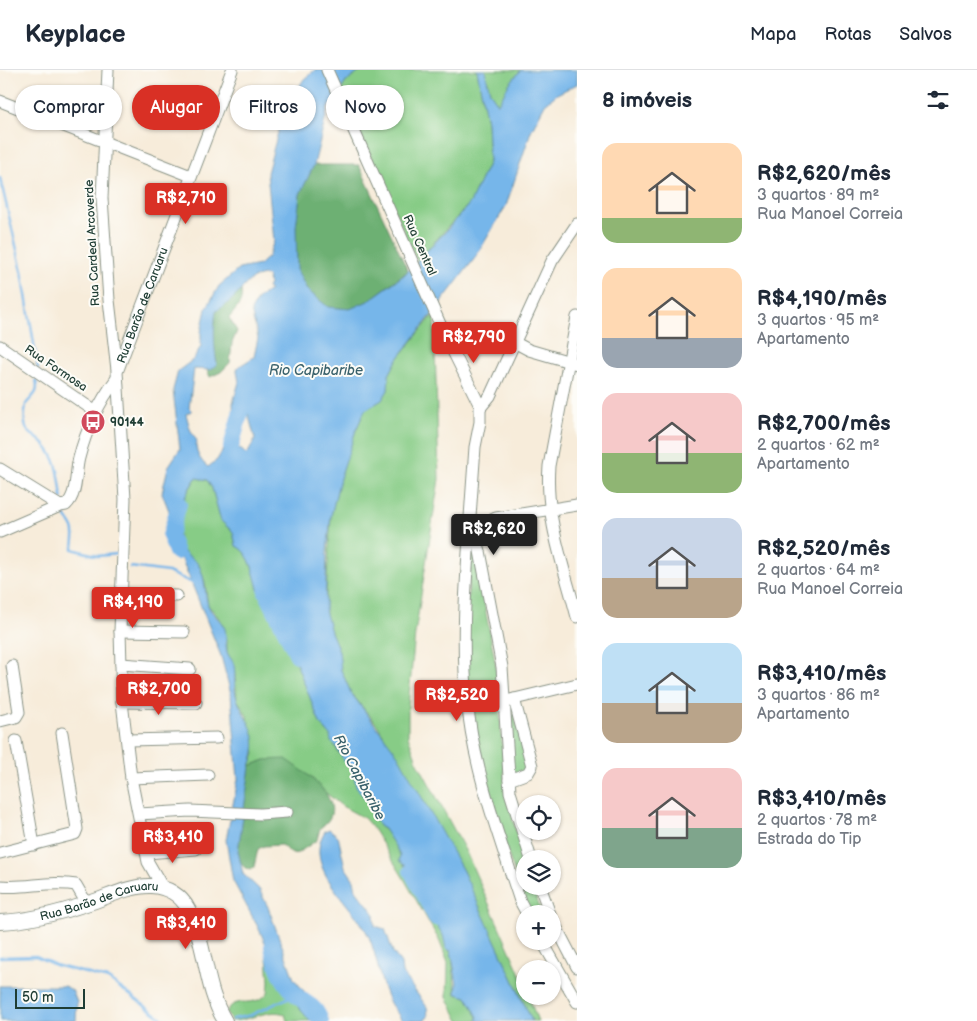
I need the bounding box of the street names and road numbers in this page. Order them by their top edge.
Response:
street label: Rua Cardeal Arcoverde [82,179,103,307]
street label: Rua Central [399,212,440,278]
street label: Rua Barão de Caruaru [114,245,172,366]
street label: Rua Formosa [21,342,90,395]
street label: Rua Barão de Caruaru [39,879,159,924]

